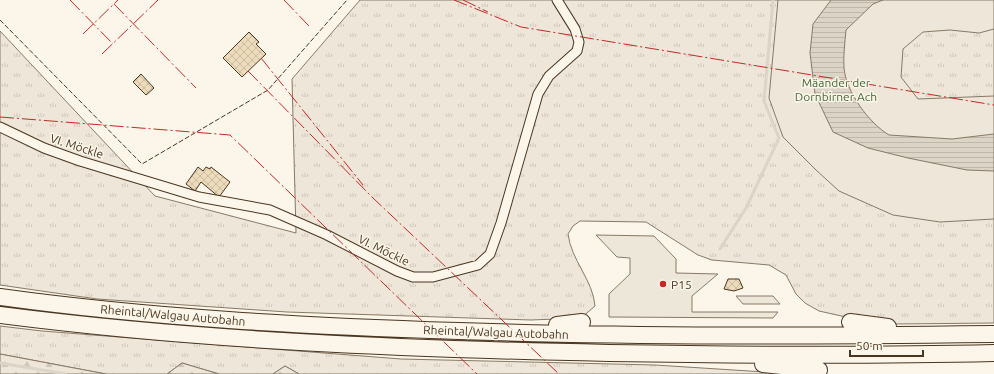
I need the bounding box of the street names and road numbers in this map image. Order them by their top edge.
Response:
street label: VI. Möckle [49,131,105,161]
street label: VI. Möckle [356,232,412,268]
street label: Rheintal/Walgau Autobahn [100,302,246,328]
street label: Rheintal/Walgau Autobahn [423,323,569,341]

